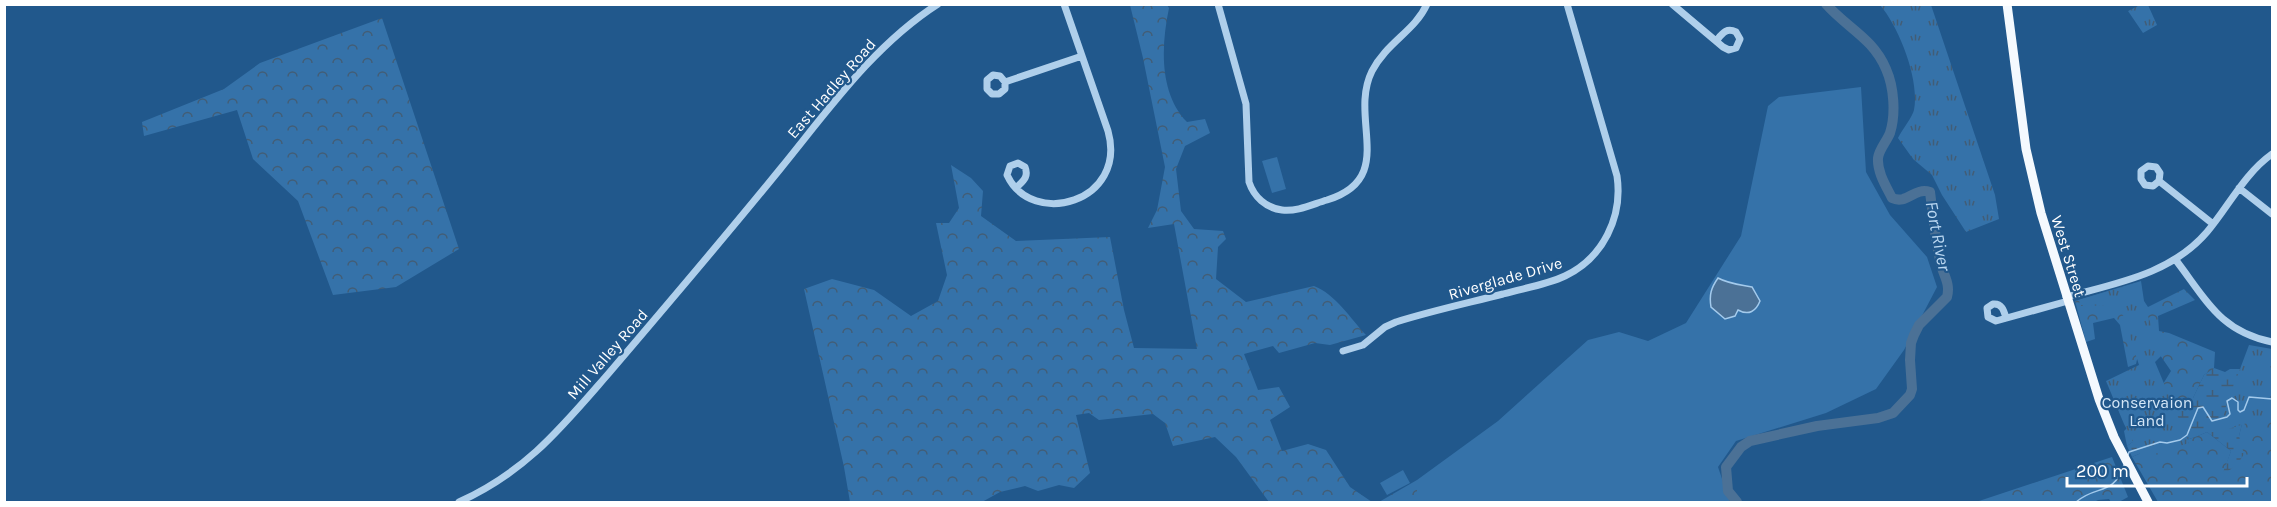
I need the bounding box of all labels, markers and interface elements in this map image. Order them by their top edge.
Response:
street label: East Hadley Road [783,35,880,142]
water label: Fort River [1920,199,1956,273]
street label: West Street [2047,213,2090,299]
street label: Riverglade Drive [1446,253,1564,304]
street label: Mill Valley Road [563,305,652,403]
park label: Conservaion Land [2102,393,2192,430]
scale bar [2067,450,2247,488]
text: 200 m [2076,460,2129,482]

